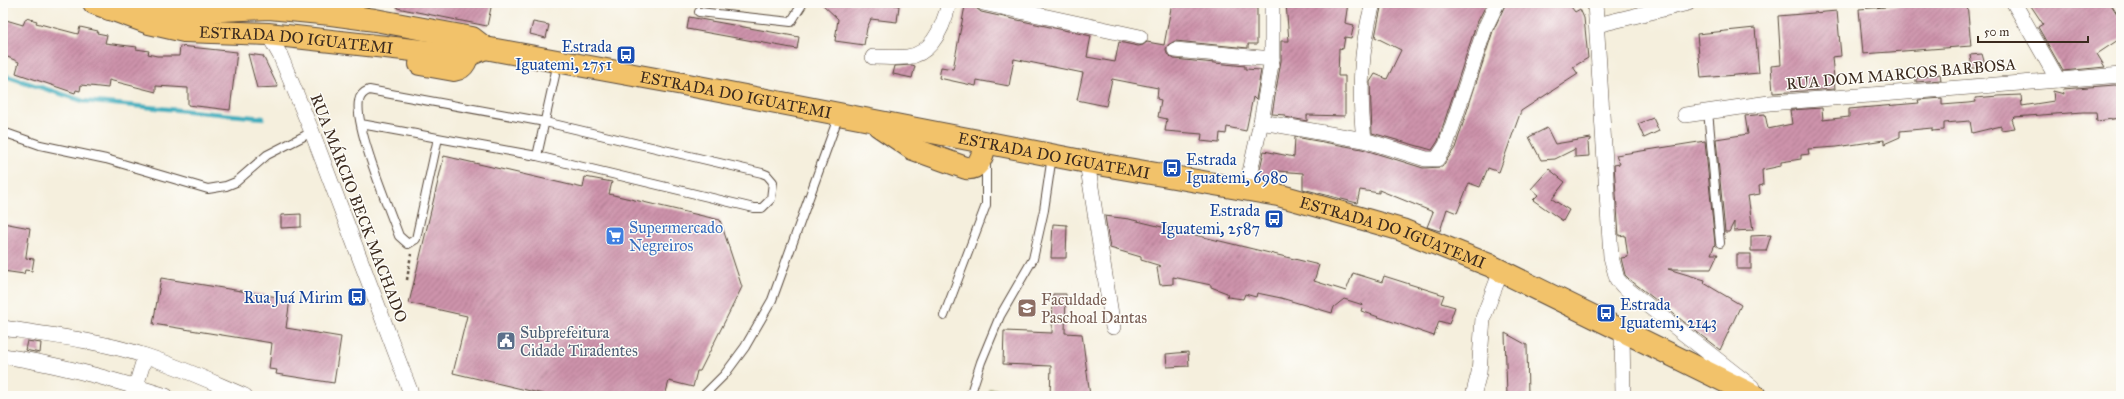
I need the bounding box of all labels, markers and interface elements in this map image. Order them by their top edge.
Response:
scale bar [1978,18,2088,44]
street label: ESTRADA DO IGUATEMI [199,22,395,57]
text: 50 m [1984,25,2009,39]
place label: Estrada Iguatemi, 2751 [515,37,612,75]
bus stop icon: Estrada Iguatemi, 2751 [615,44,637,66]
street label: RUA DOM MARCOS BARBOSA [1785,54,2017,94]
street label: ESTRADA DO IGUATEMI [638,67,834,122]
street label: RUA MÁRCIO BECK MACHADO [307,91,412,325]
street label: ESTRADA DO IGUATEMI [956,128,1152,182]
place label: Estrada Iguatemi, 6980 [1186,150,1288,188]
bus stop icon: Estrada Iguatemi, 6980 [1161,157,1183,179]
street label: ESTRADA DO IGUATEMI [1298,192,1489,272]
place label: Estrada Iguatemi, 2587 [1160,201,1260,239]
bus stop icon: Estrada Iguatemi, 2587 [1263,208,1285,230]
place label: Supermercado Negreiros [629,218,723,256]
supermarket icon: Supermercado Negreiros [604,225,626,247]
bus stop icon: Rua Juá Mirim [346,286,368,308]
place label: Rua Juá Mirim [244,288,344,308]
place label: Faculdade Paschoal Dantas [1041,290,1147,327]
place label: Estrada Iguatemi, 2143 [1620,295,1717,333]
school or university icon: Faculdade Paschoal Dantas [1016,297,1038,319]
bus stop icon: Estrada Iguatemi, 2143 [1595,302,1617,324]
place label: Subprefeitura Cidade Tiradentes [520,323,638,360]
public building icon: Subprefeitura Cidade Tiradentes [495,330,517,352]

